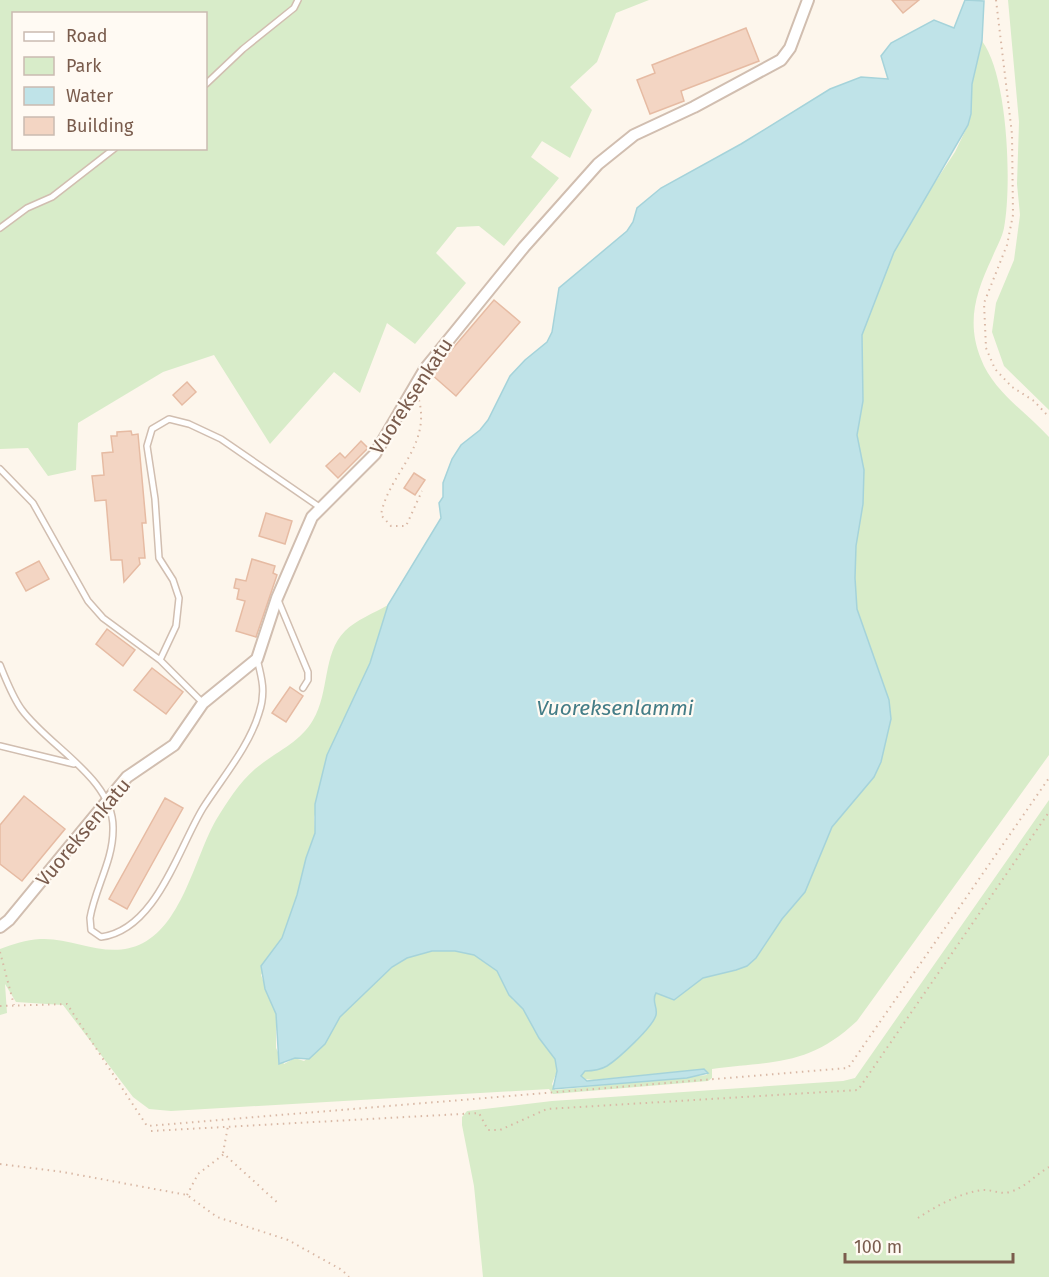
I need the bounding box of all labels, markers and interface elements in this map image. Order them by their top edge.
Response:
legend [12,12,207,150]
text: Road [66,25,108,47]
text: Park [66,55,102,77]
text: Water [66,85,113,107]
text: Building [66,115,134,137]
street label: Vuoreksenkatu [364,333,458,459]
water label: Vuoreksenlammi [536,695,694,721]
street label: Vuoreksenkatu [31,773,135,891]
scale bar [845,1226,1013,1264]
text: 100 m [854,1236,902,1258]

